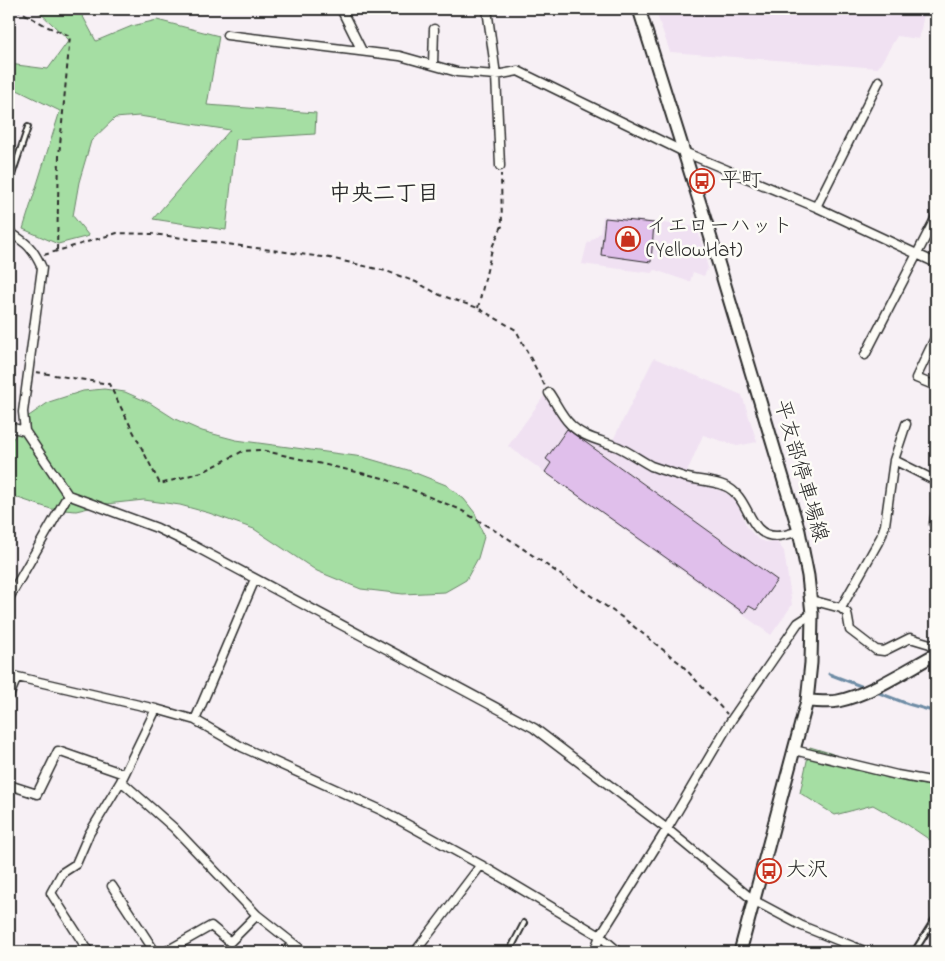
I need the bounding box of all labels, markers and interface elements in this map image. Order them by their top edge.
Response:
place label: 平町 [720,166,762,196]
bus stop icon: 平町 [689,168,715,194]
district label: 中央二丁目 [329,179,439,211]
place label: イエローハット (YellowHat) [646,212,793,266]
shop icon: イエローハット (YellowHat) [615,226,641,252]
street label: 平友部停車場線 [765,396,835,546]
place label: 大沢 [786,856,828,886]
bus stop icon: 大沢 [756,858,782,884]

